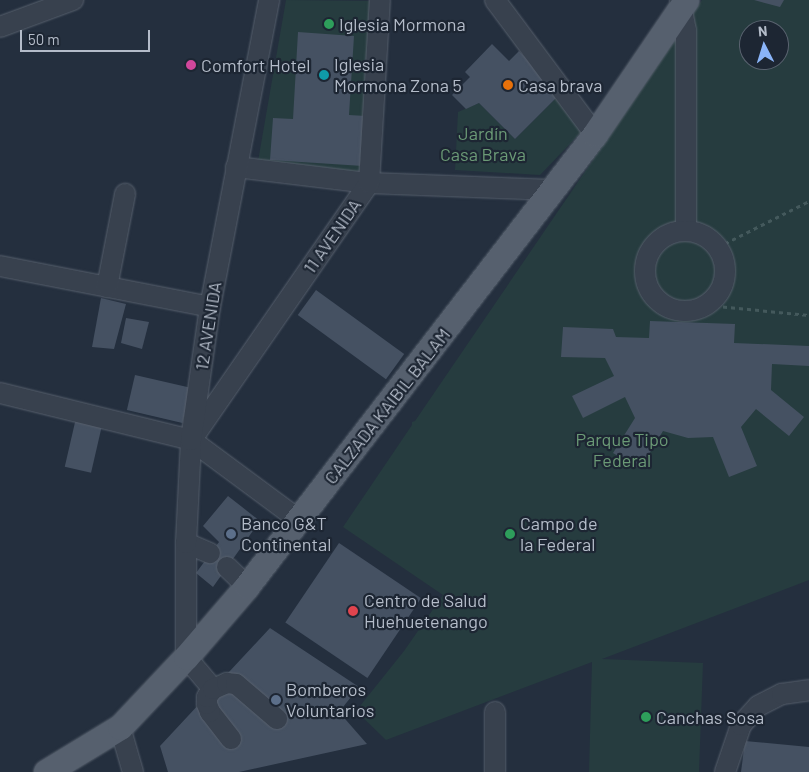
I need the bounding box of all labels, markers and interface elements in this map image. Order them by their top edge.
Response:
place label: Iglesia Mormona [339,13,466,35]
marker: Iglesia Mormona [323,18,335,30]
scale bar [22,20,152,52]
north arrow [739,20,789,70]
text: N [757,22,768,39]
text: 50 m [28,30,60,48]
place label: Comfort Hotel [201,54,310,76]
place label: Iglesia Mormona Zona 5 [334,54,462,96]
marker: Comfort Hotel [185,59,197,71]
marker: Iglesia Mormona Zona 5 [318,69,330,81]
place label: Casa brava [518,74,602,96]
marker: Casa brava [502,79,514,91]
park label: Jardín Casa Brava [440,123,526,166]
street label: 11 AVENIDA [298,195,366,277]
street label: 12 AVENIDA [190,280,226,372]
street label: CALZADA KAIBIL BALAM [320,324,454,488]
park label: Parque Tipo Federal [575,429,669,472]
place label: Banco G&T Continental [241,513,331,556]
place label: Campo de la Federal [520,513,598,556]
marker: Banco G&T Continental [225,528,237,540]
marker: Campo de la Federal [504,528,516,540]
place label: Centro de Salud Huehuetenango [364,590,488,632]
marker: Centro de Salud Huehuetenango [346,604,360,618]
place label: Bomberos Voluntarios [286,679,374,722]
marker: Bomberos Voluntarios [270,694,282,706]
place label: Canchas Sosa [656,706,764,728]
marker: Canchas Sosa [640,711,652,723]

